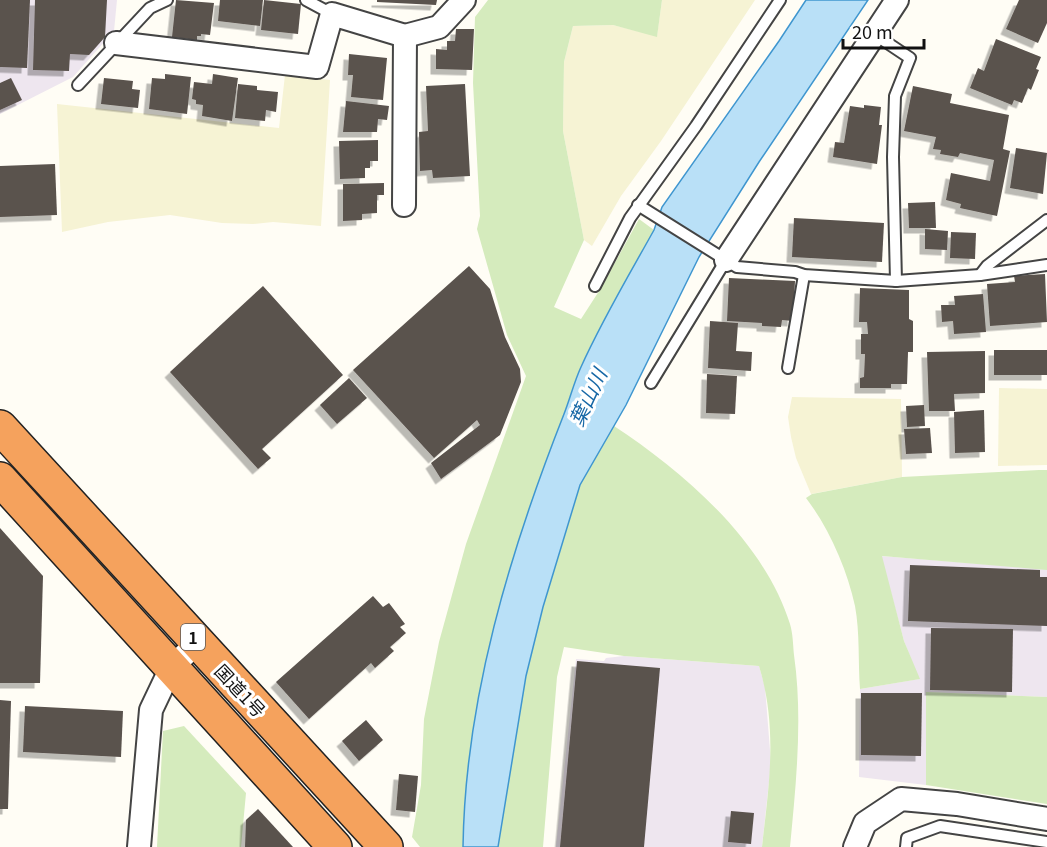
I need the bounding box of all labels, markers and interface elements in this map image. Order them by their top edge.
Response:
scale bar [843,12,924,50]
text: 20 m [852,18,893,44]
water label: 葉山川 [561,362,614,430]
road number: 1 [181,624,205,650]
street label: 国道1号 [210,658,272,722]

